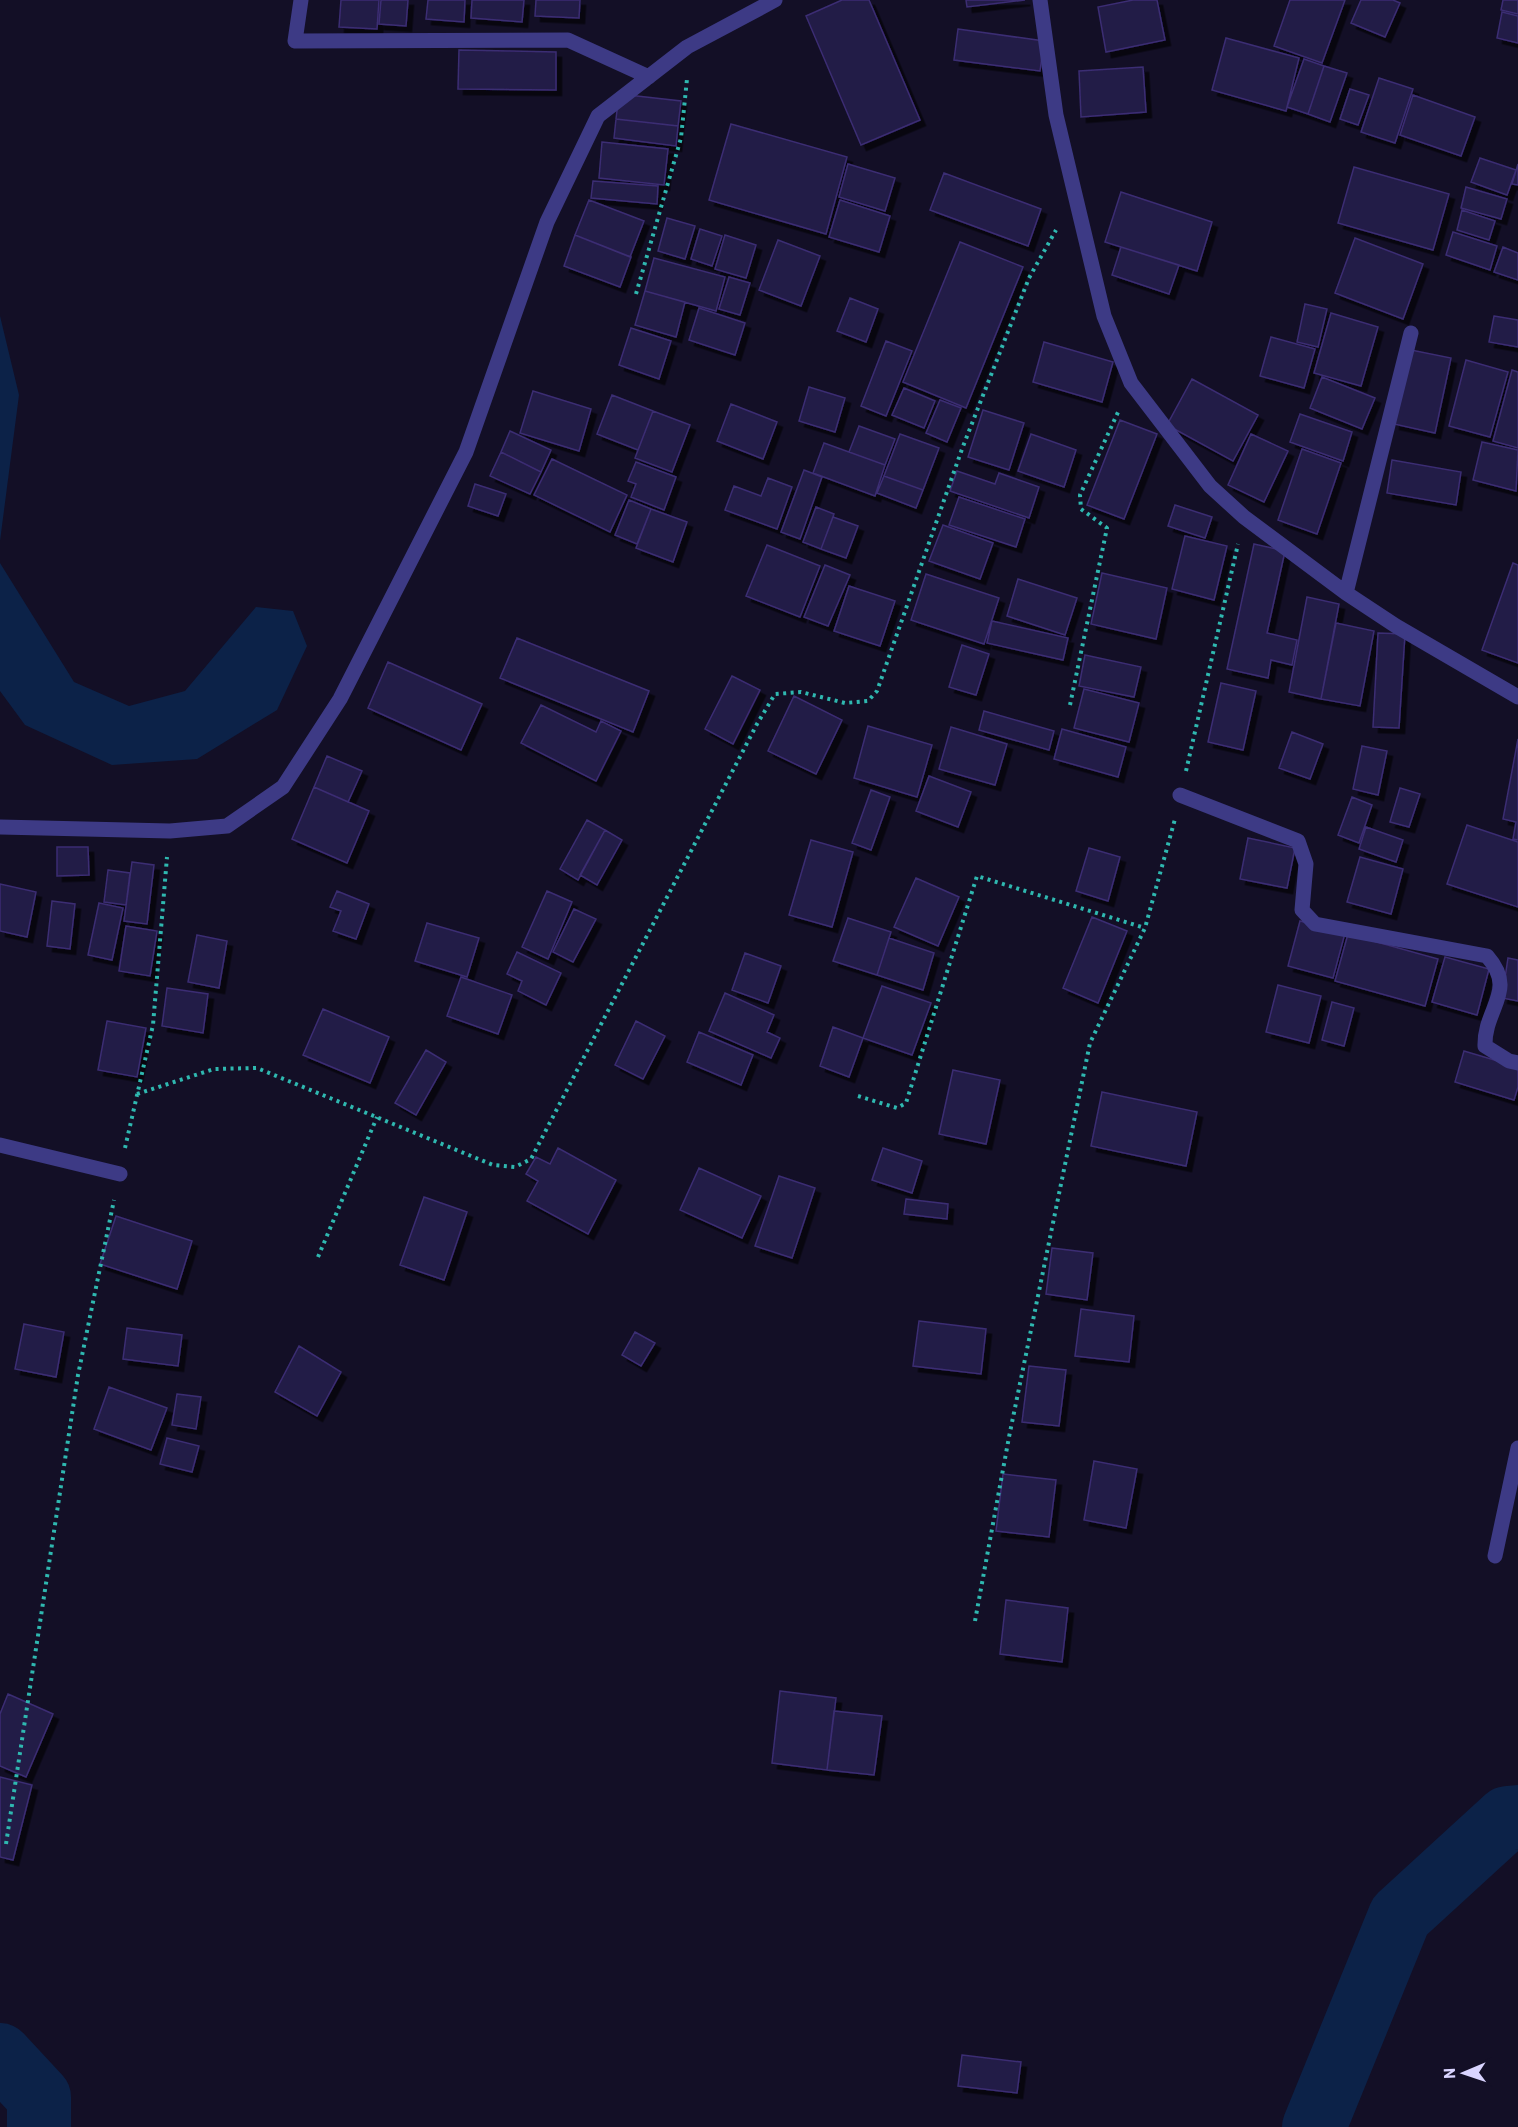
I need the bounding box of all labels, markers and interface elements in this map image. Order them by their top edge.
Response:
north arrow [1434,2043,1494,2103]
text: N [1439,2068,1458,2079]

